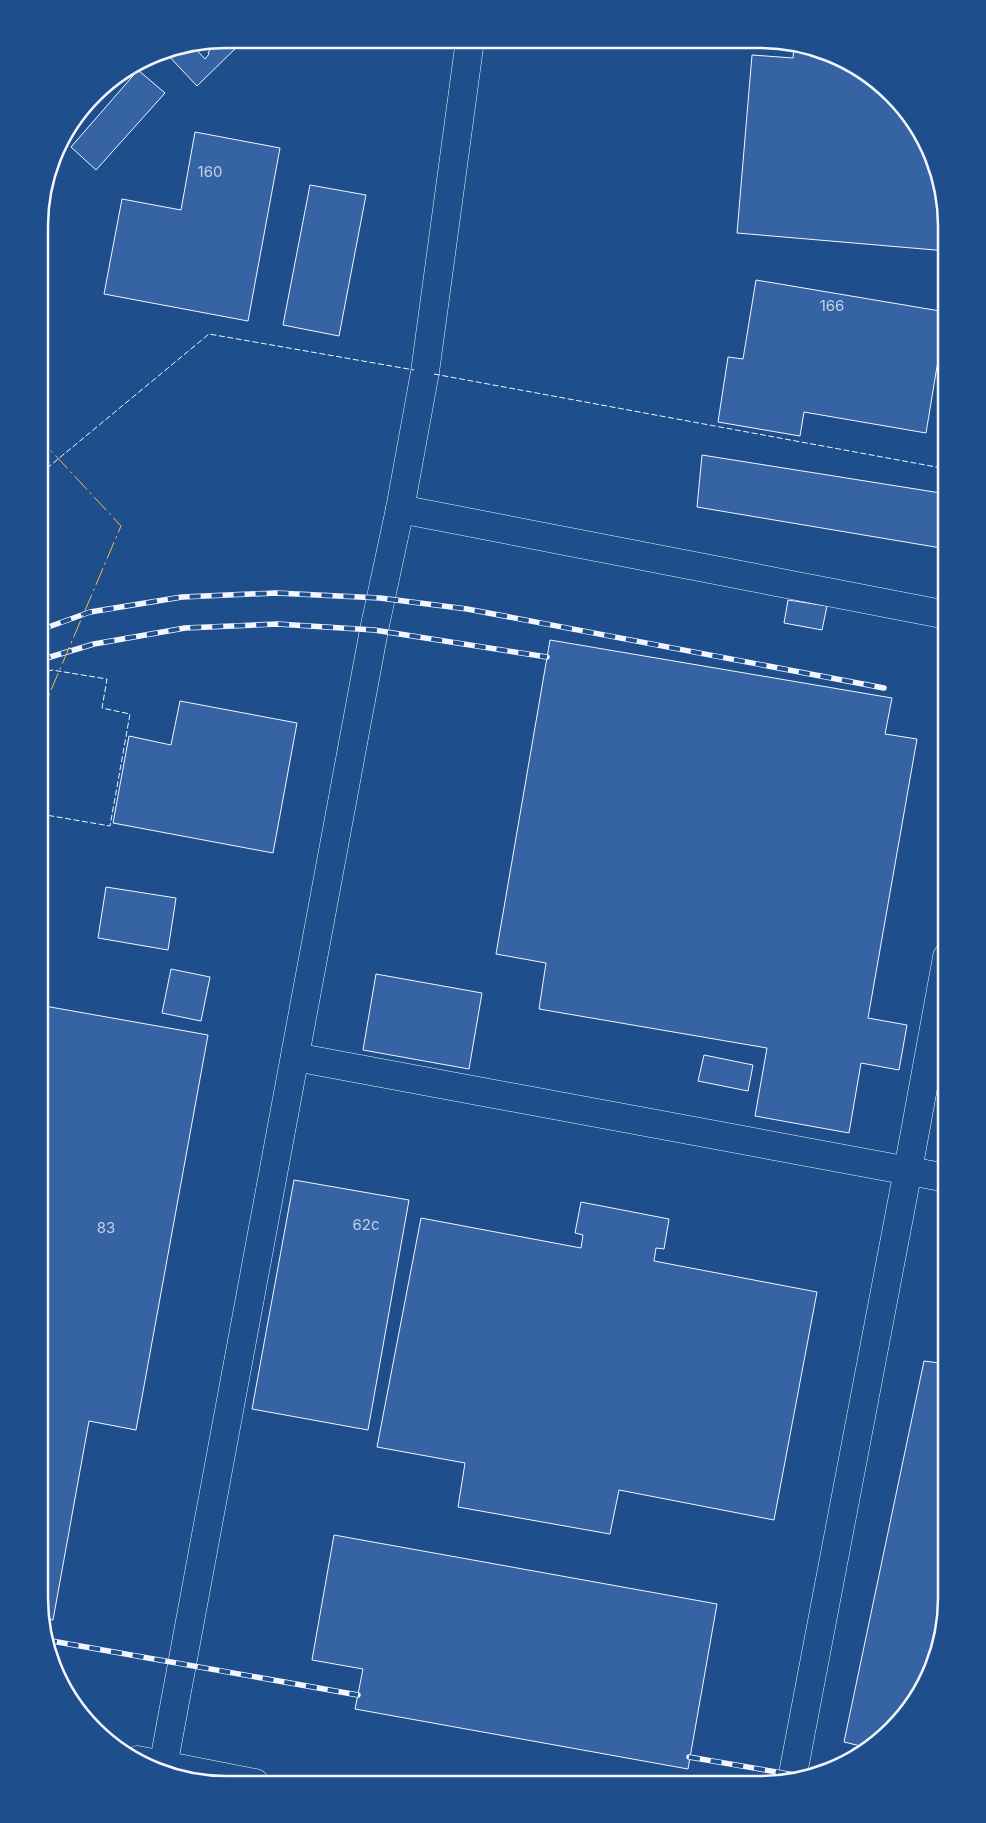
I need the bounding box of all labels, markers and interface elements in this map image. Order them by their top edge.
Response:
house number: 160 [198,162,222,181]
house number: 166 [820,296,844,315]
house number: 62c [352,1215,380,1234]
house number: 83 [97,1218,115,1237]

